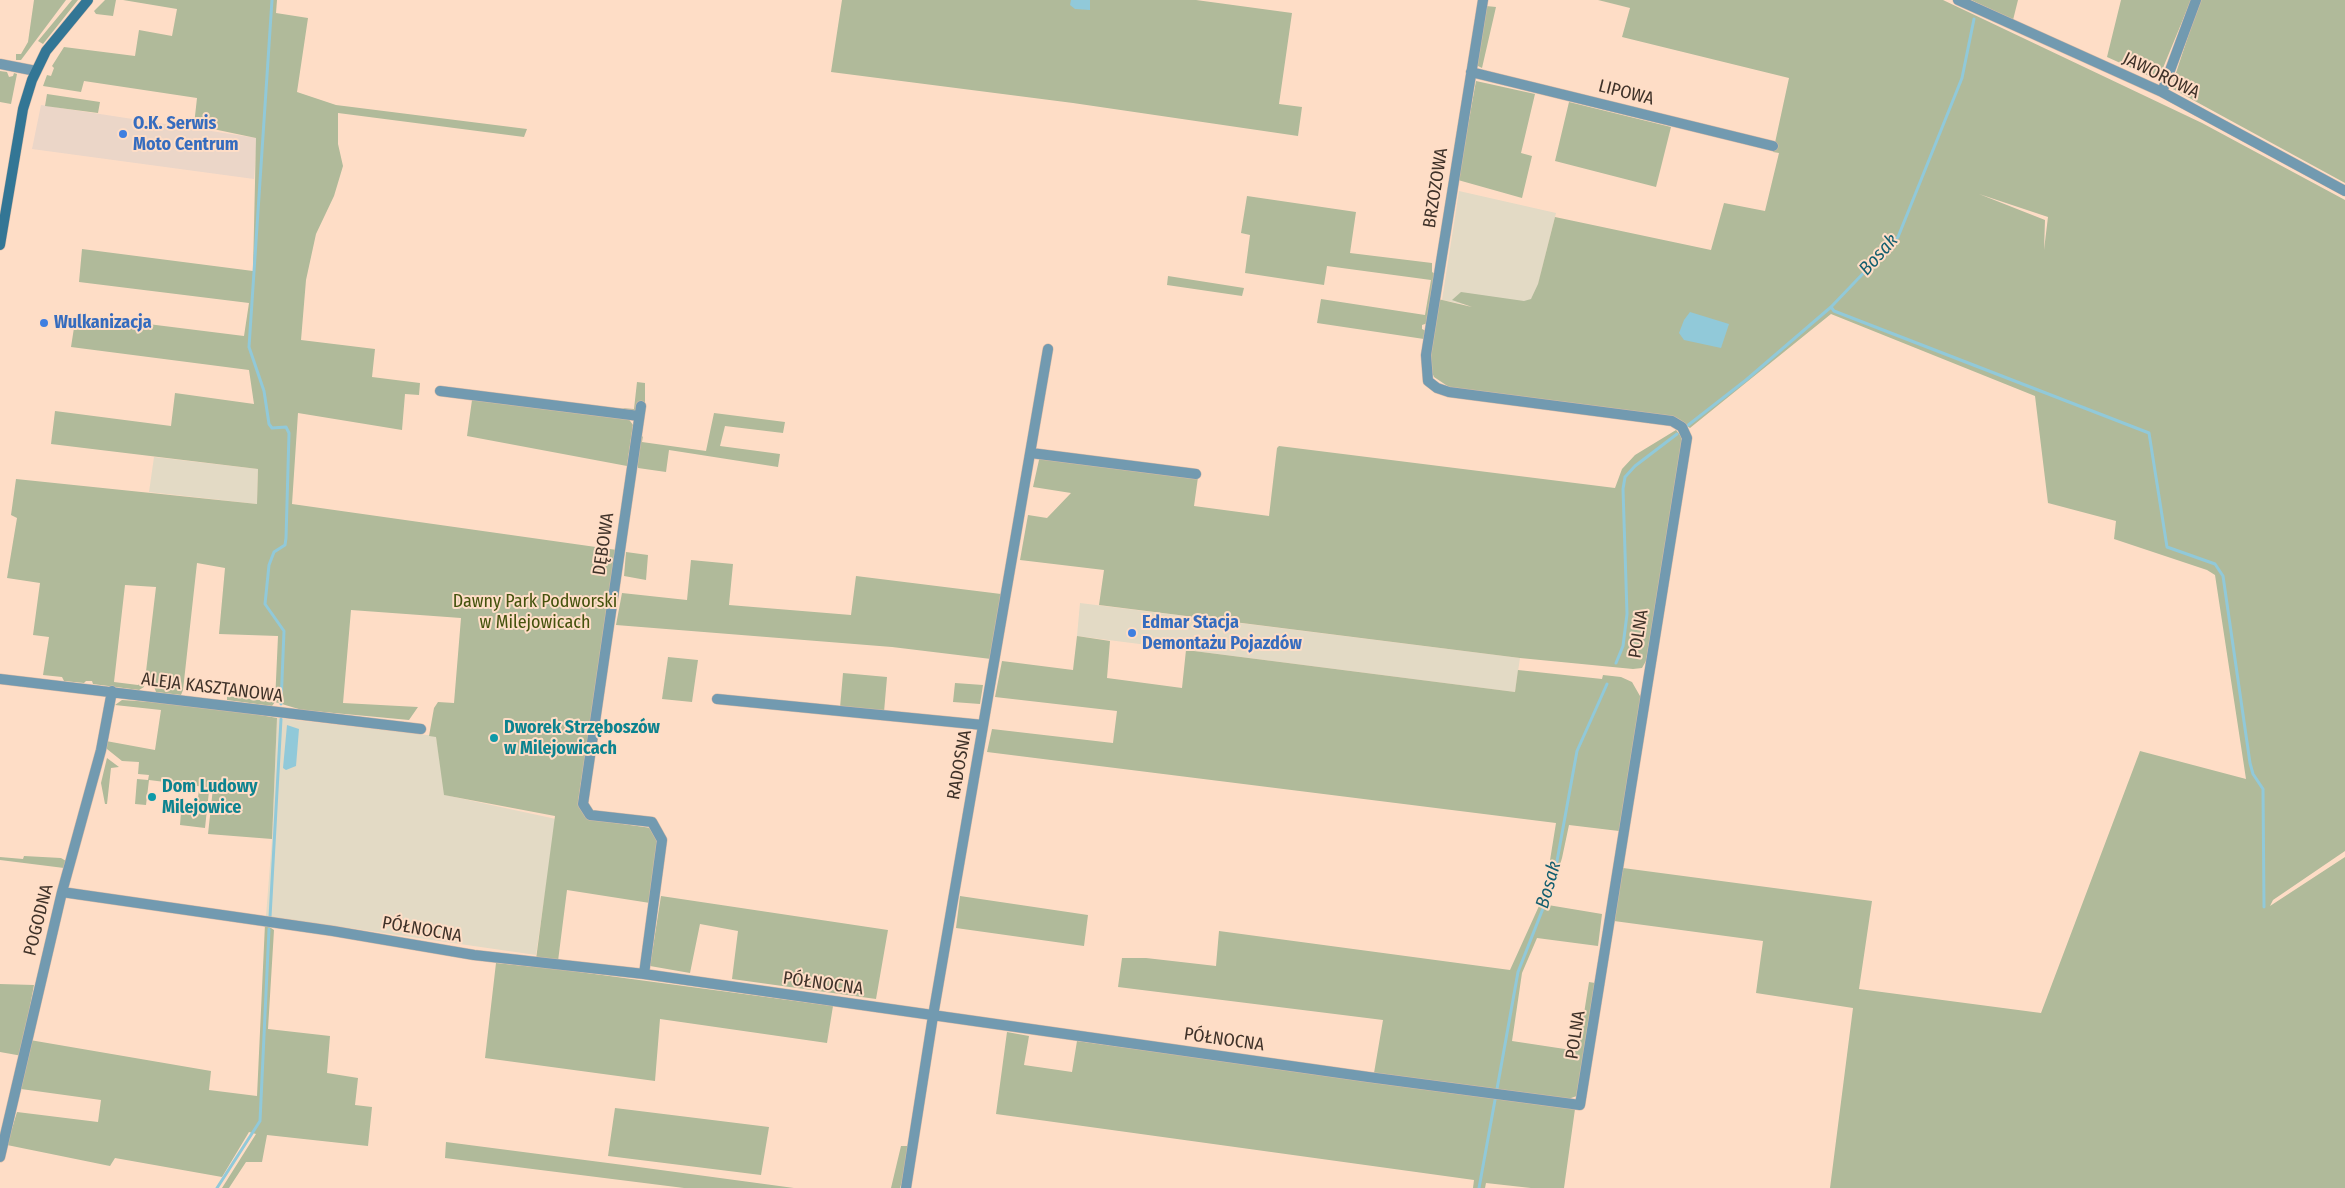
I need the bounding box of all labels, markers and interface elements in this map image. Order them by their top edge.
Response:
street label: JAWOROWA [2119,48,2203,104]
street label: LIPOWA [1596,76,1656,110]
place label: O.K. Serwis Moto Centrum [133,113,239,156]
marker: O.K. Serwis Moto Centrum [117,128,129,140]
street label: BRZOZOWA [1419,146,1453,230]
water label: Bosak [1855,230,1903,280]
place label: Wulkanizacja [54,312,152,334]
marker: Wulkanizacja [38,317,50,329]
street label: DĘBOWA [589,511,619,577]
park label: Dawny Park Podworski w Milejowicach [453,591,617,634]
street label: POLNA [1624,608,1654,660]
place label: Edmar Stacja Demontażu Pojazdów [1142,612,1302,654]
marker: Edmar Stacja Demontażu Pojazdów [1126,627,1138,639]
street label: ALEJA KASZTANOWA [140,669,284,707]
place label: Dworek Strzęboszów w Milejowicach [504,717,660,760]
street label: RADOSNA [943,728,977,802]
marker: Dworek Strzęboszów w Milejowicach [488,732,500,744]
place label: Dom Ludowy Milejowice [162,776,258,819]
marker: Dom Ludowy Milejowice [146,791,158,803]
water label: Bosak [1531,859,1567,911]
street label: POGODNA [20,882,58,958]
street label: PÓŁNOCNA [380,912,464,948]
street label: PÓŁNOCNA [781,968,865,1000]
street label: POLNA [1561,1009,1591,1061]
street label: PÓŁNOCNA [1182,1024,1266,1056]

